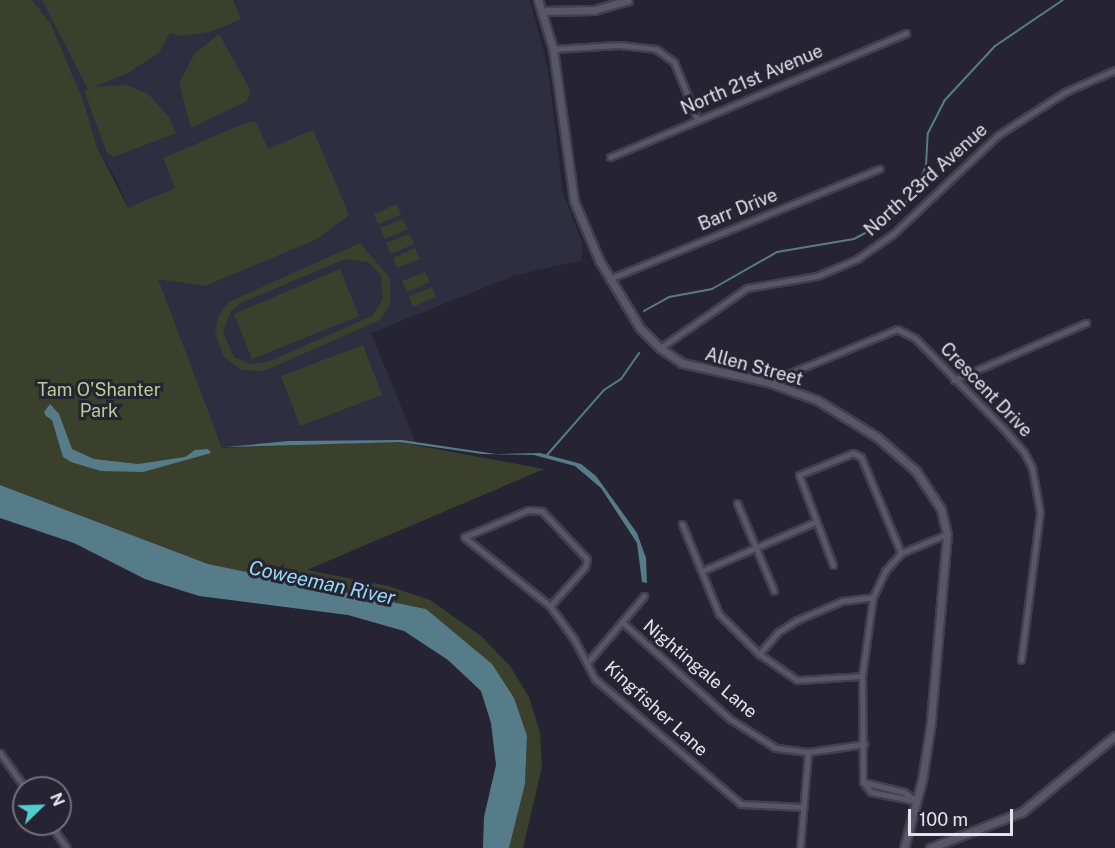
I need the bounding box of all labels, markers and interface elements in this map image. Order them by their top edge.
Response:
street label: North 21st Avenue [678,40,826,120]
street label: North 23rd Avenue [860,119,992,241]
street label: Barr Drive [695,184,781,236]
street label: Crescent Drive [936,338,1036,442]
street label: Allen Street [703,344,805,390]
park label: Tam O'Shanter Park [37,380,161,422]
water label: Coweeman River [246,556,398,610]
street label: Nightingale Lane [639,615,761,723]
street label: Kingfisher Lane [600,657,712,761]
north arrow [12,776,72,836]
text: N [46,790,68,809]
scale bar [911,797,1016,835]
text: 100 m [919,809,968,830]

